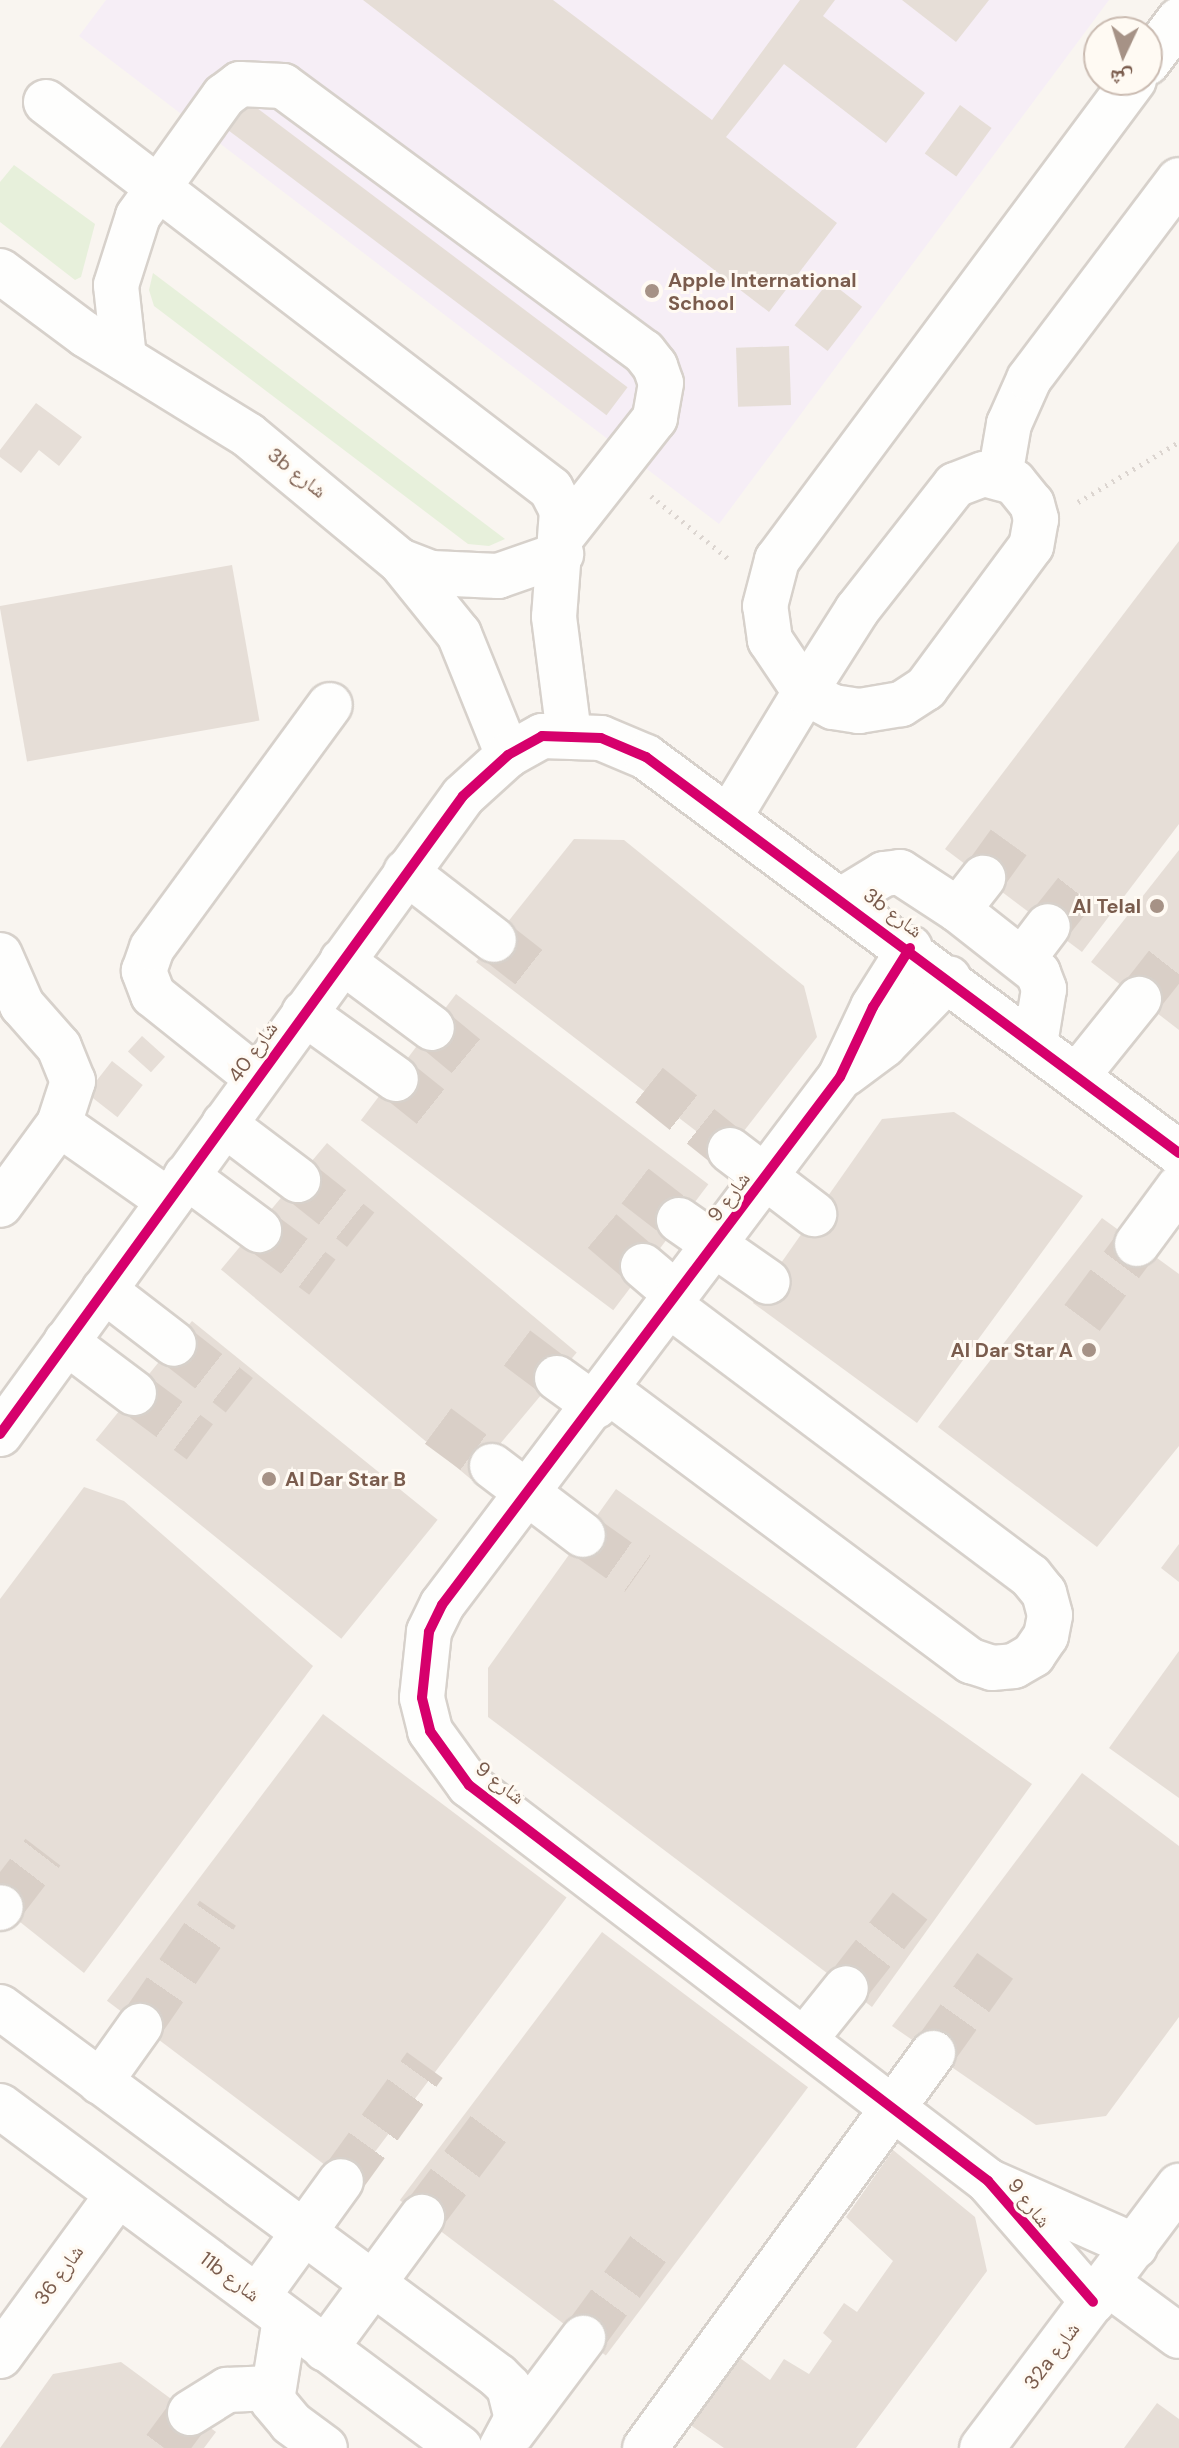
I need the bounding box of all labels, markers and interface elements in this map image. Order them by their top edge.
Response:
north arrow [1083,16,1163,96]
text: ش [1109,63,1134,94]
place label: Apple International School [668,268,857,315]
marker: Apple International School [643,282,661,300]
street label: 3b شارع [263,443,331,503]
street label: 3b شارع [859,883,927,943]
place label: Al Telal [1072,894,1141,918]
marker: Al Telal [1148,897,1166,915]
street label: شارع 40 [223,1017,283,1087]
street label: شارع 9 [703,1167,755,1227]
place label: Al Dar Star A [951,1338,1073,1362]
marker: Al Dar Star A [1080,1341,1098,1359]
place label: Al Dar Star B [285,1467,406,1491]
marker: Al Dar Star B [260,1470,278,1488]
street label: شارع 9 [471,1756,529,1810]
street label: شارع 9 [1002,2174,1056,2232]
street label: شارع 36 [29,2241,89,2309]
street label: 11b شارع [195,2247,265,2307]
street label: 32a شارع [1019,2318,1085,2394]

